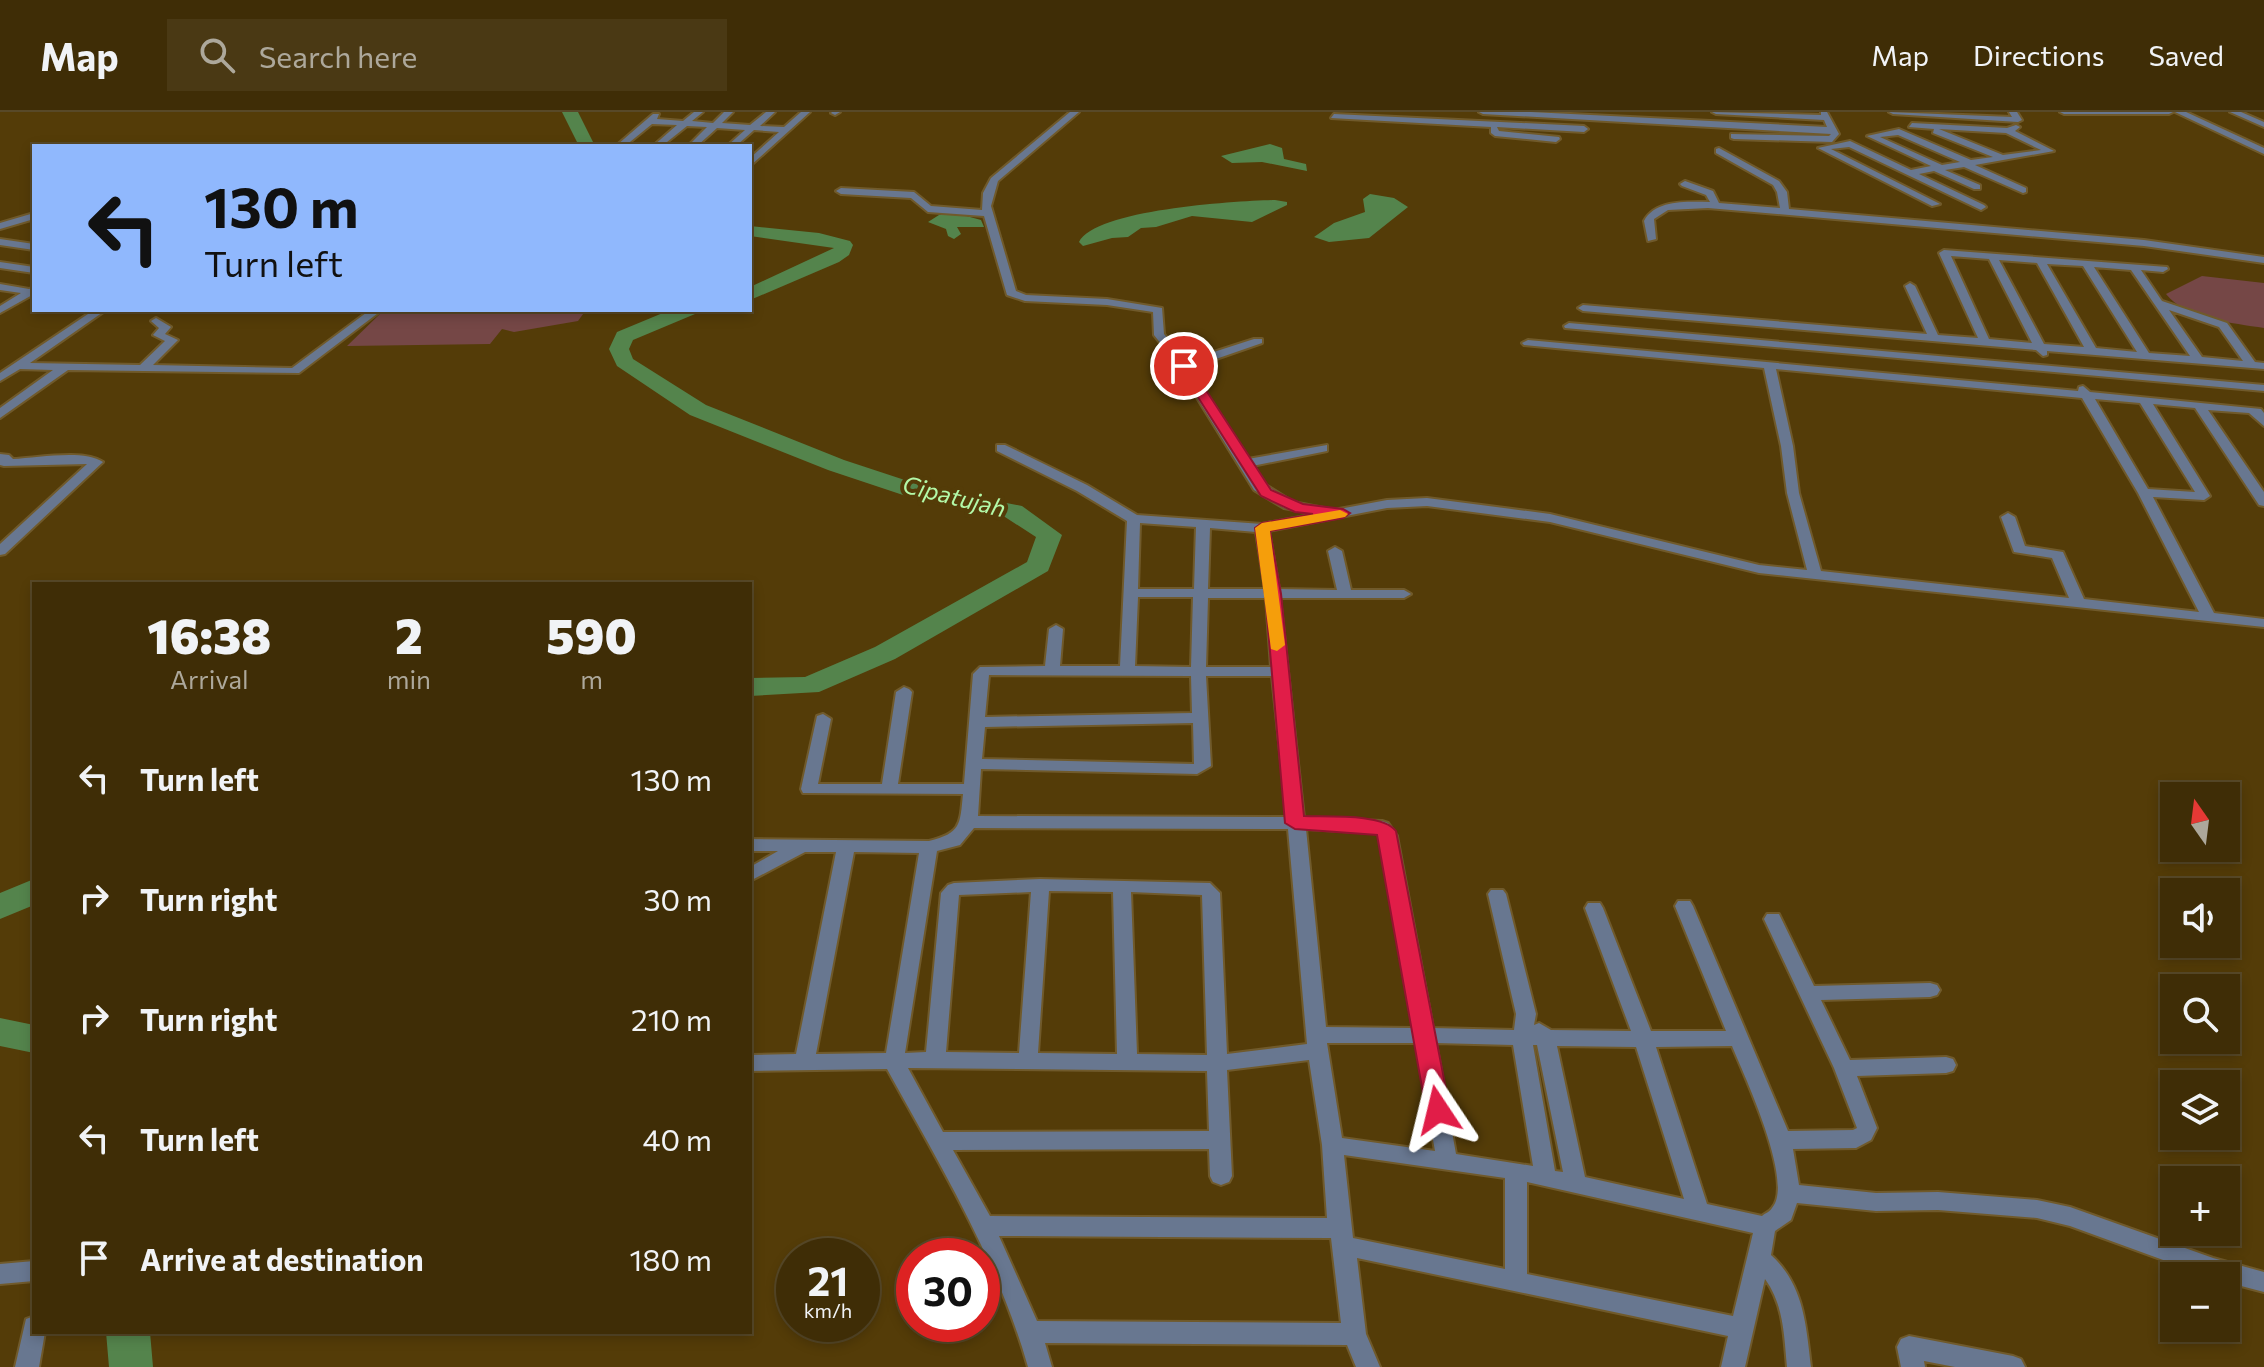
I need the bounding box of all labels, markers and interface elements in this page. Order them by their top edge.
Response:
search box [167,19,727,91]
text: Map [40,32,119,79]
icon: search [195,33,239,77]
text: Search here [259,37,417,74]
text: Map [1871,38,1929,72]
text: Directions [1973,38,2104,72]
text: Saved [2148,38,2224,72]
text: 130 m [204,171,359,240]
icon: left [72,176,176,280]
text: Turn left [204,240,343,284]
pin [1150,332,1218,400]
icon: arrive [1162,344,1206,388]
water label: Cipatujah [900,469,1009,522]
text: 16:38 [147,605,271,664]
text: 2 [395,605,423,664]
text: 590 [546,605,637,664]
text: Arrival [170,663,249,694]
text: min [387,663,431,694]
text: m [580,663,603,694]
icon: left [72,756,116,800]
text: Turn left [140,760,259,797]
text: 130 m [631,760,712,797]
north arrow [2160,782,2240,862]
map controls [2160,782,2240,1342]
icon: right [72,876,116,920]
button: sound [2160,878,2240,958]
text: Turn right [140,880,277,917]
text: 30 m [643,880,712,917]
button: search [2160,974,2240,1054]
icon: right [72,996,116,1040]
text: Turn right [140,1000,277,1037]
text: 210 m [631,1000,712,1037]
position arrow [1396,1068,1480,1152]
button: layers [2160,1070,2240,1150]
icon: left [72,1116,116,1160]
text: Turn left [140,1120,259,1157]
text: 40 m [643,1120,712,1157]
button: + [2160,1166,2240,1246]
icon: arrive [72,1236,116,1280]
speed limit sign: 30 [896,1238,1000,1342]
text: Arrive at destination [140,1240,424,1277]
text: 180 m [629,1240,712,1277]
text: 21 [808,1255,848,1304]
button: − [2160,1262,2240,1342]
text: km/h [804,1298,852,1322]

